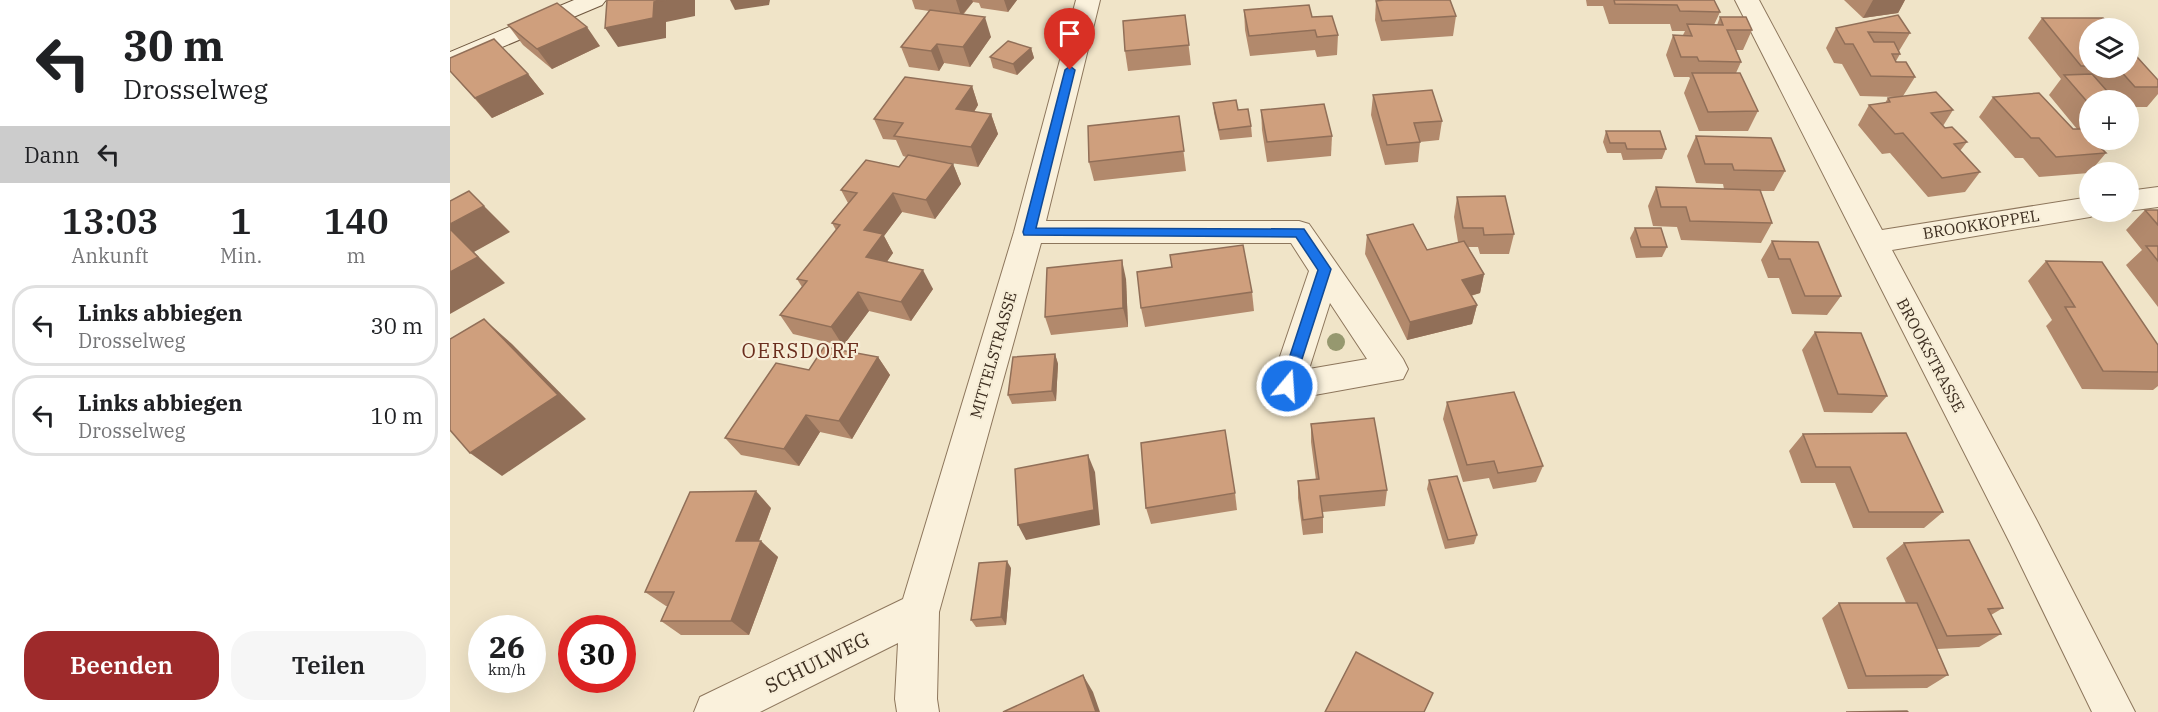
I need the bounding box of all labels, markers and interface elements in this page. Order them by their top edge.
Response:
pin [1044,8,1095,70]
icon: arrive [1053,17,1086,50]
text: 30 m [123,18,224,73]
map controls [2079,18,2139,222]
button: layers [2079,18,2139,78]
icon: left [24,24,102,102]
text: Drosselweg [123,71,268,106]
button: + [2079,90,2139,150]
icon: left [92,138,125,171]
text: Dann [24,140,80,169]
button: − [2079,162,2139,222]
text: 13:03 [61,197,159,244]
text: 1 [230,197,252,244]
text: 140 [324,197,389,244]
street label: BROOKKOPPEL [1921,205,2041,243]
text: Ankunft [72,242,149,269]
text: Min. [220,242,262,269]
text: m [347,242,366,269]
street label: MITTELSTRASSE [965,289,1021,421]
street label: BROOKSTRASSE [1893,295,1969,415]
text: Links abbiegen [78,298,243,327]
icon: left [27,309,60,342]
text: 30 m [371,311,423,340]
text: Drosselweg [78,327,185,354]
district label: OERSDORF [742,337,860,364]
position arrow [1255,354,1319,418]
text: Links abbiegen [78,388,243,417]
icon: left [27,399,60,432]
text: 10 m [371,401,423,430]
text: Drosselweg [78,417,185,444]
speed limit sign: 30 [558,615,636,693]
street label: SCHULWEG [760,625,874,699]
text: 26 [489,627,525,666]
button: Beenden [24,631,219,700]
button: Teilen [231,631,426,700]
text: km/h [488,660,526,679]

